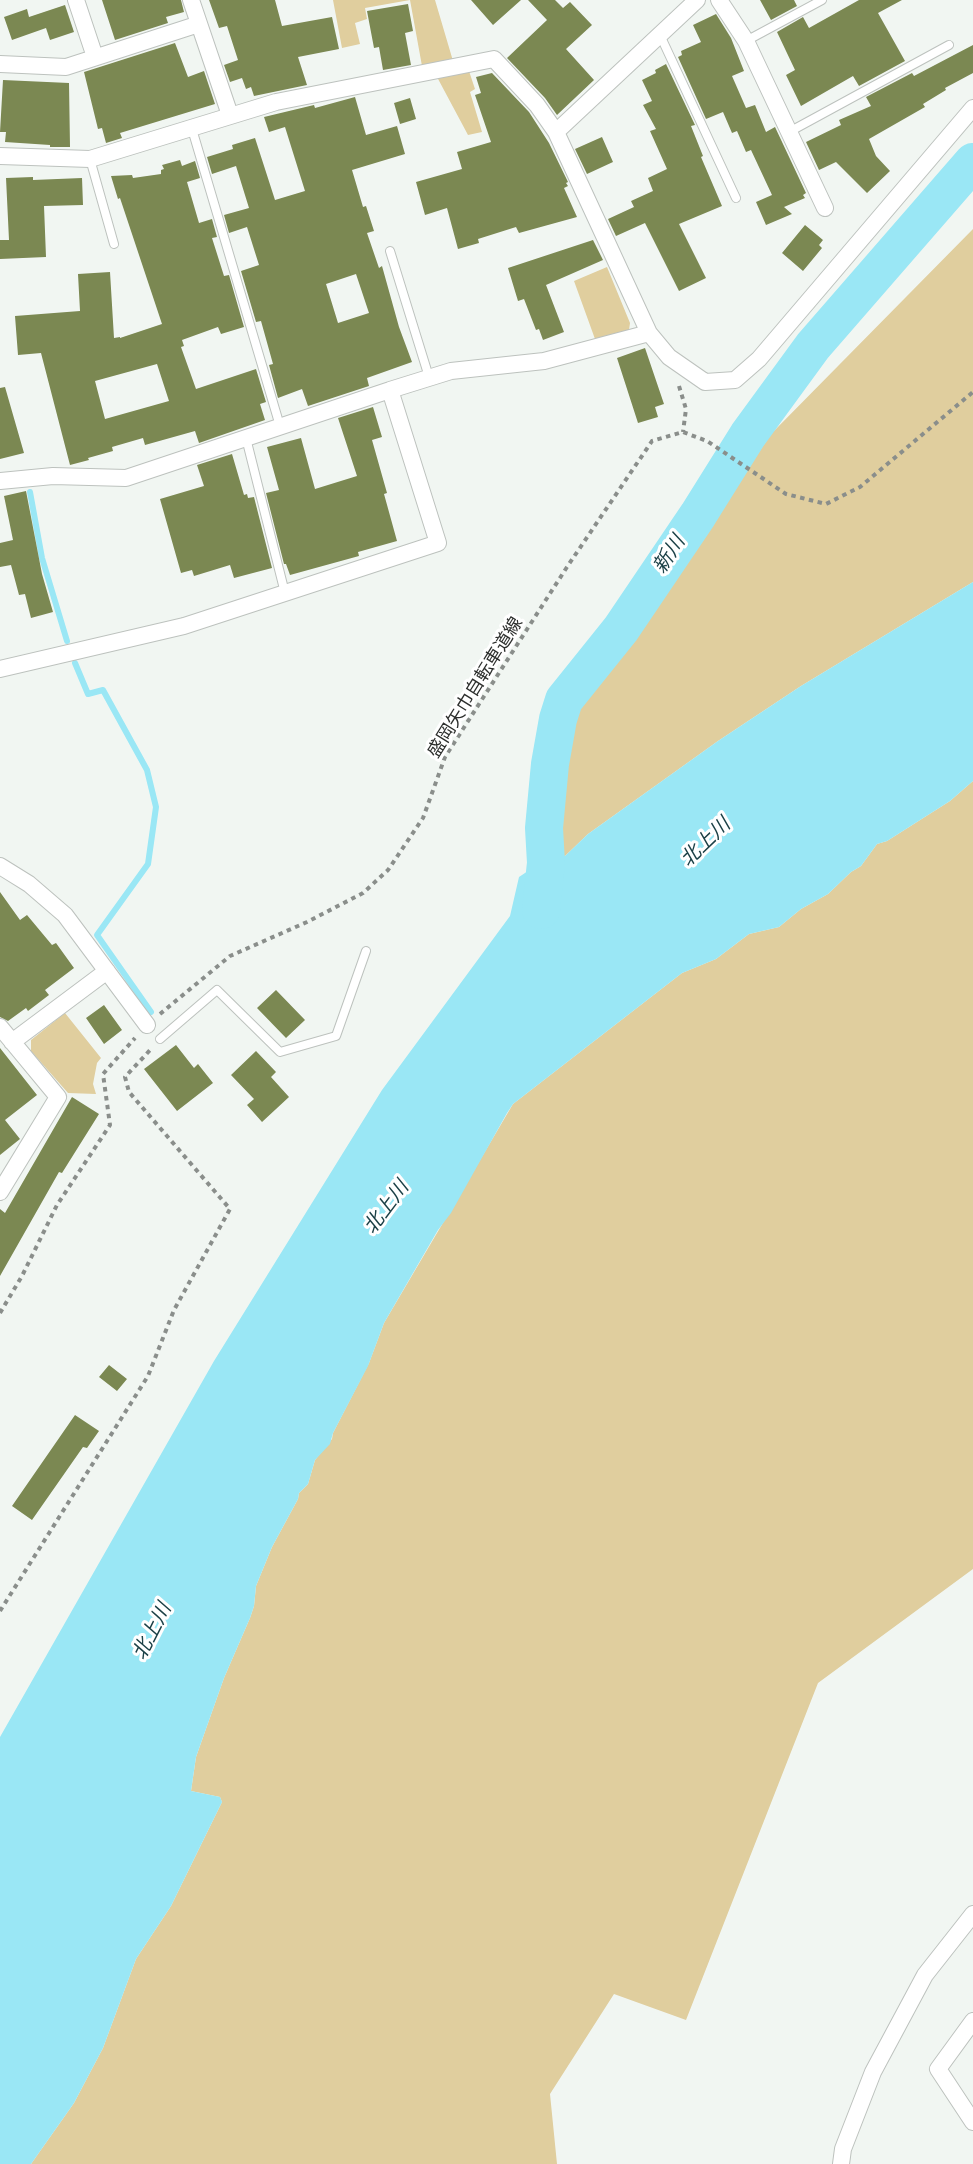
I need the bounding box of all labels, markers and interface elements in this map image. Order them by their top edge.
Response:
water label: 新川 [649,532,691,578]
street label: 盛岡矢巾自転車道線 [424,614,528,762]
water label: 北上川 [676,814,736,872]
water label: 北上川 [359,1177,415,1239]
water label: 北上川 [129,1600,177,1664]

